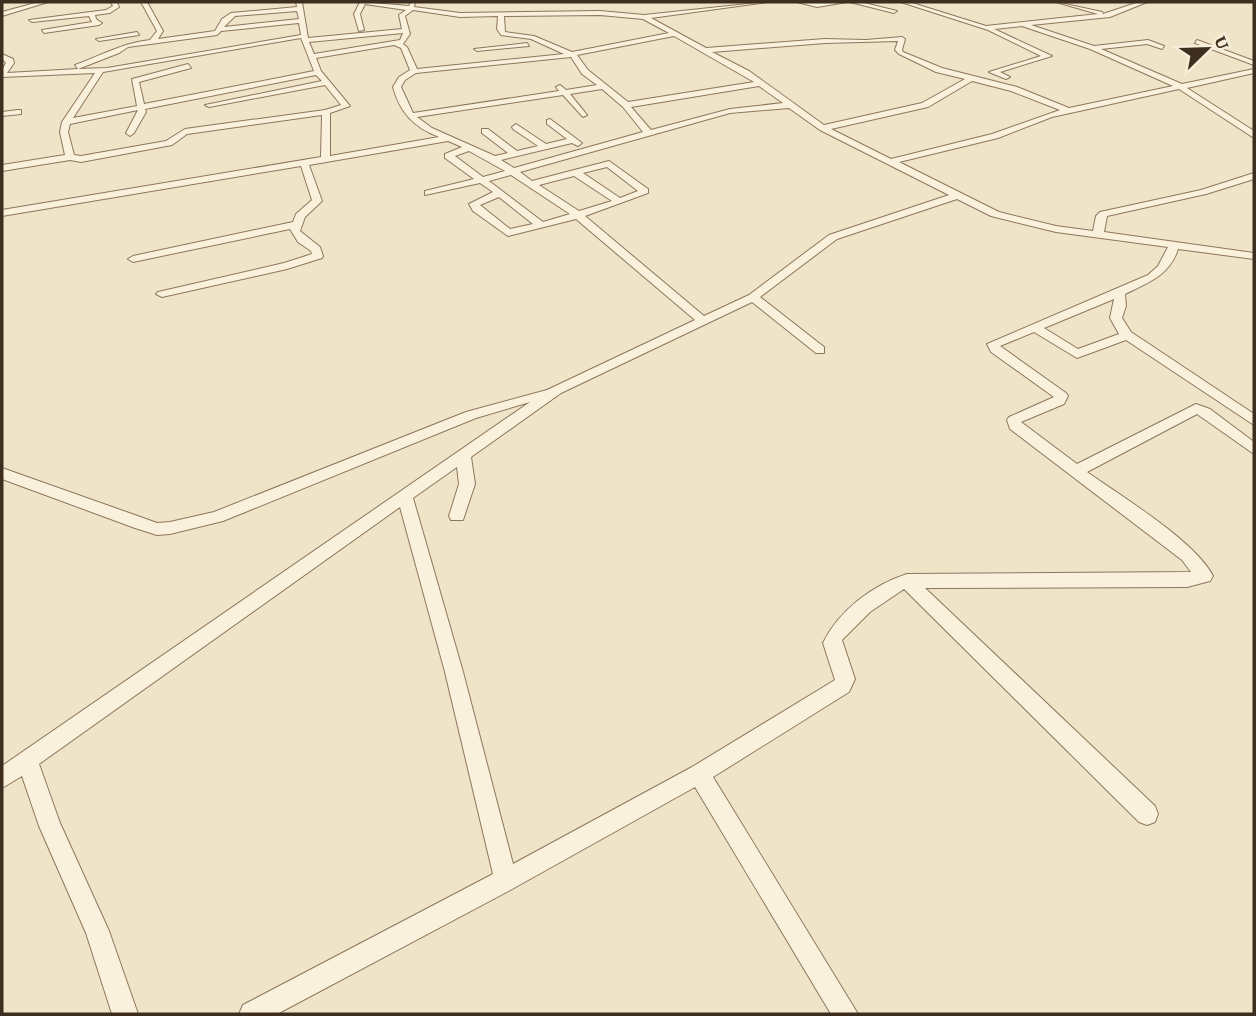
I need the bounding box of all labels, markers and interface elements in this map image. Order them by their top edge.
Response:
north arrow [1172,14,1242,84]
text: U [1210,32,1234,53]

